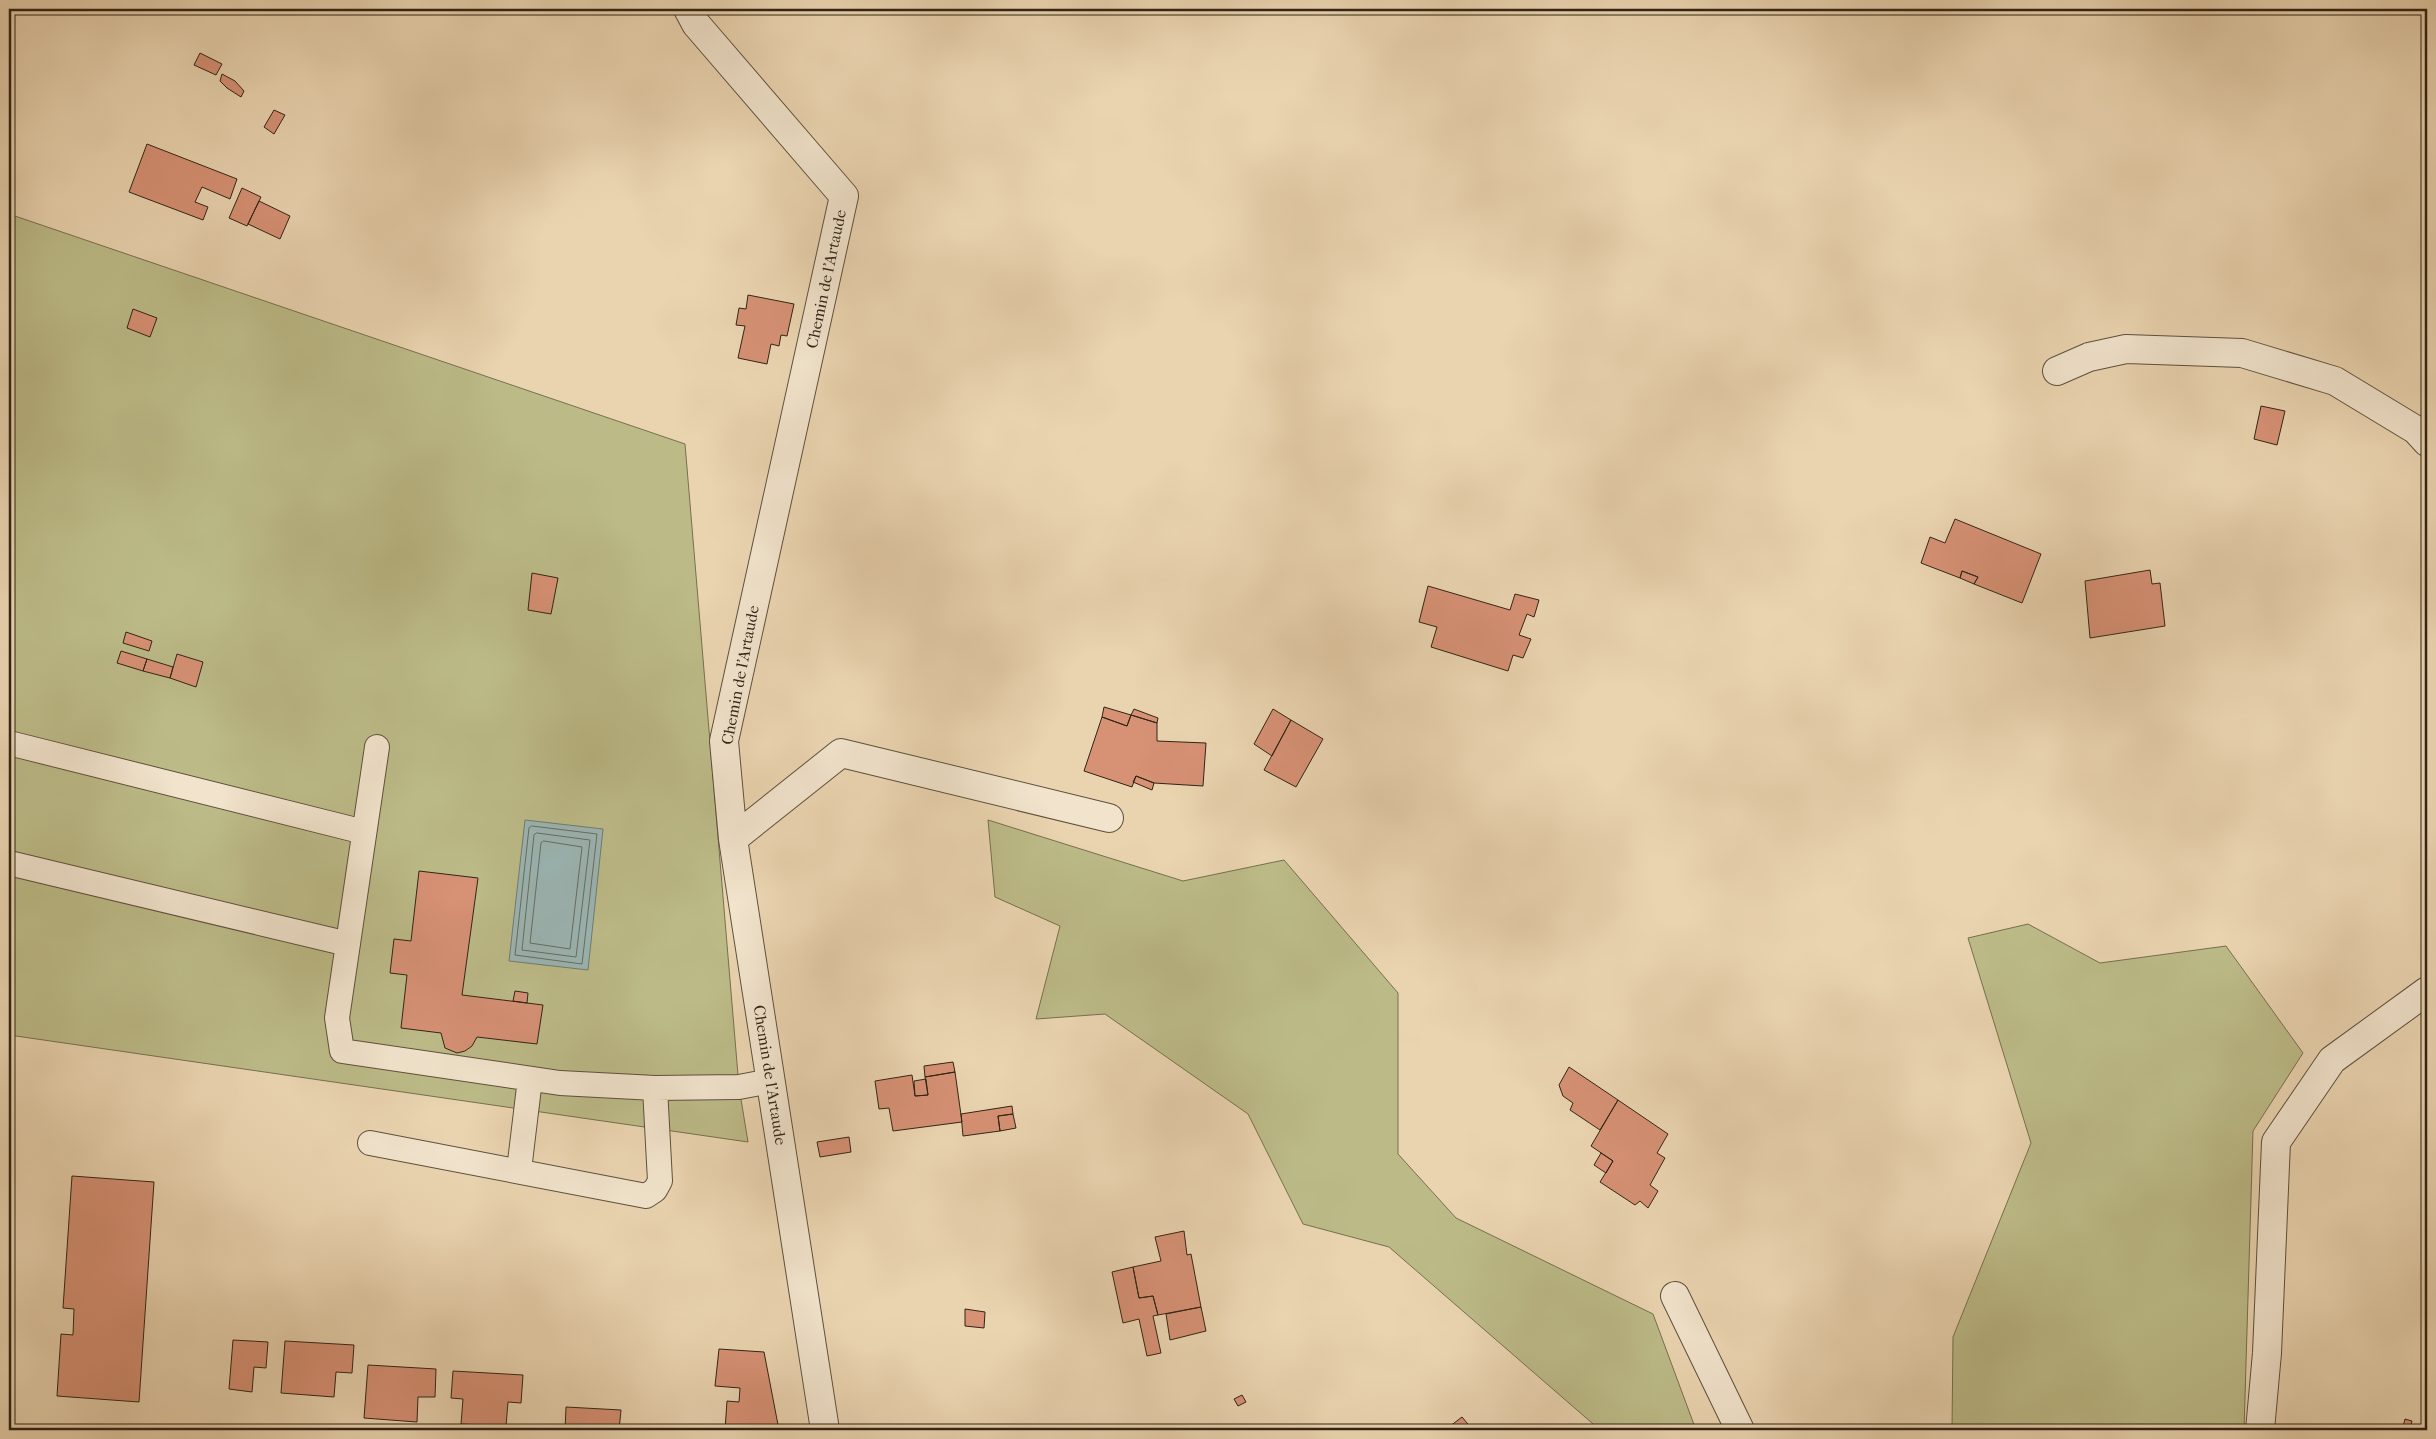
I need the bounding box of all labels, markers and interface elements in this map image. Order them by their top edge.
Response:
street label: Chemin de l'Artaude [802,208,850,350]
street label: Chemin de l'Artaude [717,604,763,746]
street label: Chemin de l'Artaude [750,1004,790,1146]

